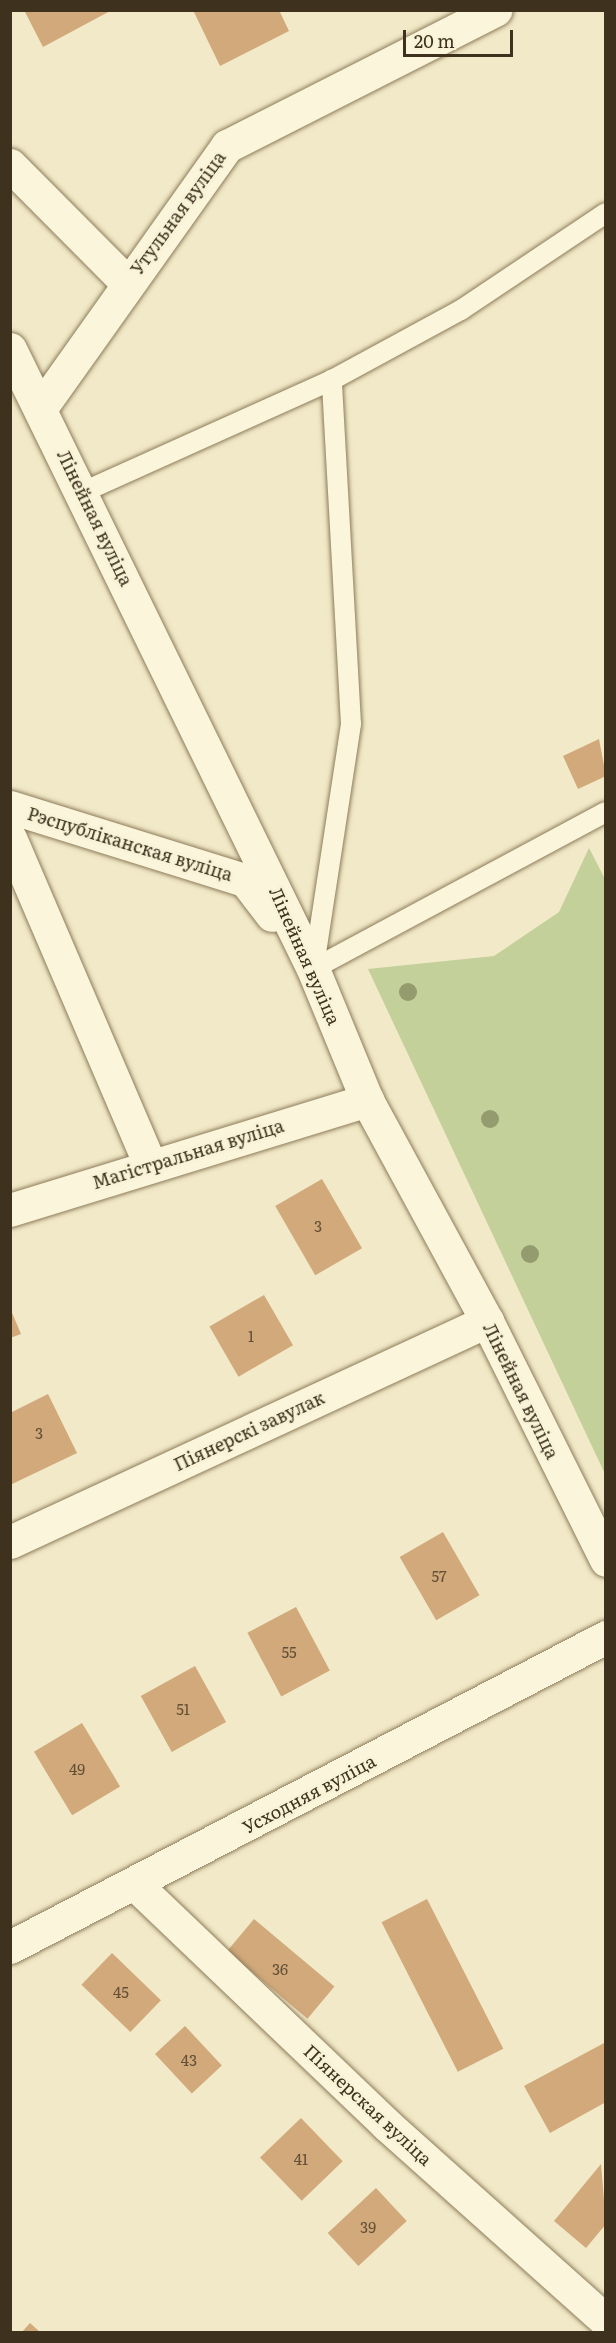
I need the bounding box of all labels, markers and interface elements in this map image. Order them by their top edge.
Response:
scale bar [406,18,516,56]
text: 20 m [414,27,455,54]
street label: Утульная вуліца [126,147,230,279]
street label: Лінейная вуліца [53,446,137,590]
street label: Рэспубліканская вуліца [25,802,235,886]
street label: Лінейная вуліца [265,884,345,1028]
street label: Магістральная вуліца [90,1115,286,1193]
house number: 3 [314,1217,322,1235]
street label: Лінейная вуліца [479,1319,563,1463]
house number: 1 [248,1327,254,1345]
street label: Піянерскі завулак [170,1387,328,1475]
house number: 3 [35,1424,43,1442]
house number: 57 [431,1567,447,1585]
house number: 55 [281,1643,297,1661]
house number: 51 [176,1700,190,1718]
street label: Усходняя вуліца [239,1750,379,1838]
house number: 49 [69,1760,85,1778]
house number: 36 [272,1960,288,1978]
house number: 45 [113,1983,129,2001]
street label: Піянерская вуліца [299,2040,437,2170]
house number: 43 [181,2051,197,2069]
house number: 41 [294,2150,308,2168]
house number: 39 [360,2218,376,2236]

